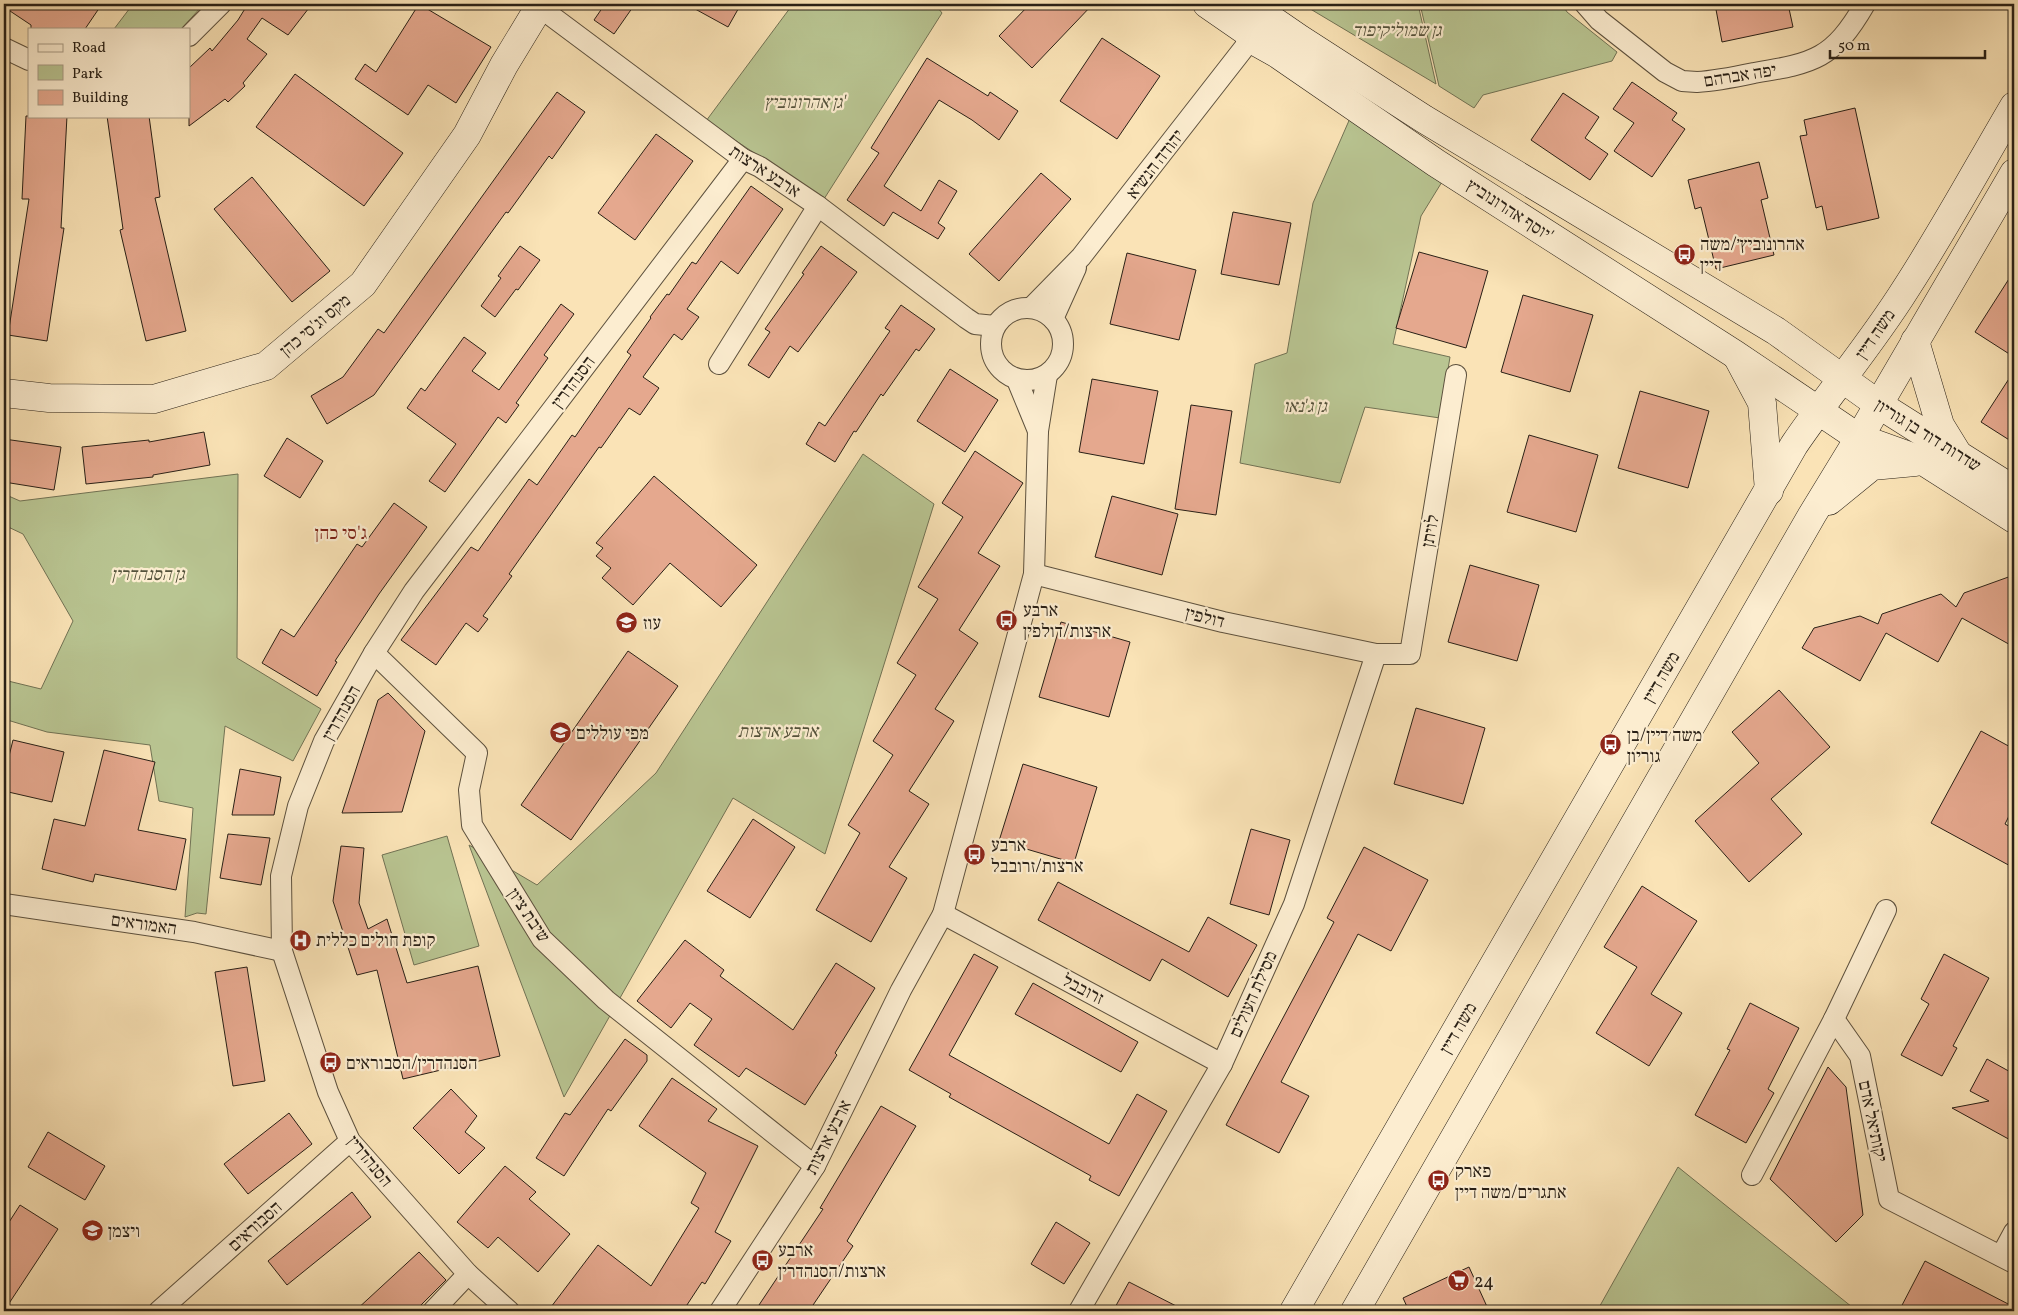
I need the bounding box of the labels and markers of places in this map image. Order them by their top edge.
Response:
place label: אהרונוביץ׳/משה דיין [1700,233,1805,279]
bus stop icon: אהרונוביץ׳/משה דיין [1672,242,1696,266]
place label: ארבע ארצות/דולפין [1023,599,1111,645]
bus stop icon: ארבע ארצות/דולפין [995,608,1019,632]
school or university icon: עוז [615,611,639,635]
place label: עוז [643,612,661,637]
school or university icon: מפי עוללים [548,721,572,745]
place label: מפי עוללים [576,722,649,747]
place label: משה דיין/בן גוריון [1627,724,1702,770]
bus stop icon: משה דיין/בן גוריון [1599,733,1623,757]
place label: ארבע ארצות/זרובבל [991,834,1083,880]
bus stop icon: ארבע ארצות/זרובבל [963,843,987,867]
hospital icon: קופת חולים כללית [288,928,312,952]
place label: קופת חולים כללית [316,929,436,954]
bus stop icon: הסנהדרין/הסבוראים [318,1051,342,1075]
place label: הסנהדרין/הסבוראים [346,1052,477,1077]
place label: פארק אתגרים/משה דיין [1455,1160,1566,1206]
bus stop icon: פארק אתגרים/משה דיין [1427,1169,1451,1193]
school or university icon: ויצמן [80,1219,104,1243]
place label: ויצמן [108,1220,140,1245]
place label: ארבע ארצות/הסנהדרין [778,1239,886,1285]
bus stop icon: ארבע ארצות/הסנהדרין [750,1248,774,1272]
supermarket icon: 24 [1446,1269,1470,1293]
place label: 24 [1474,1270,1494,1295]

